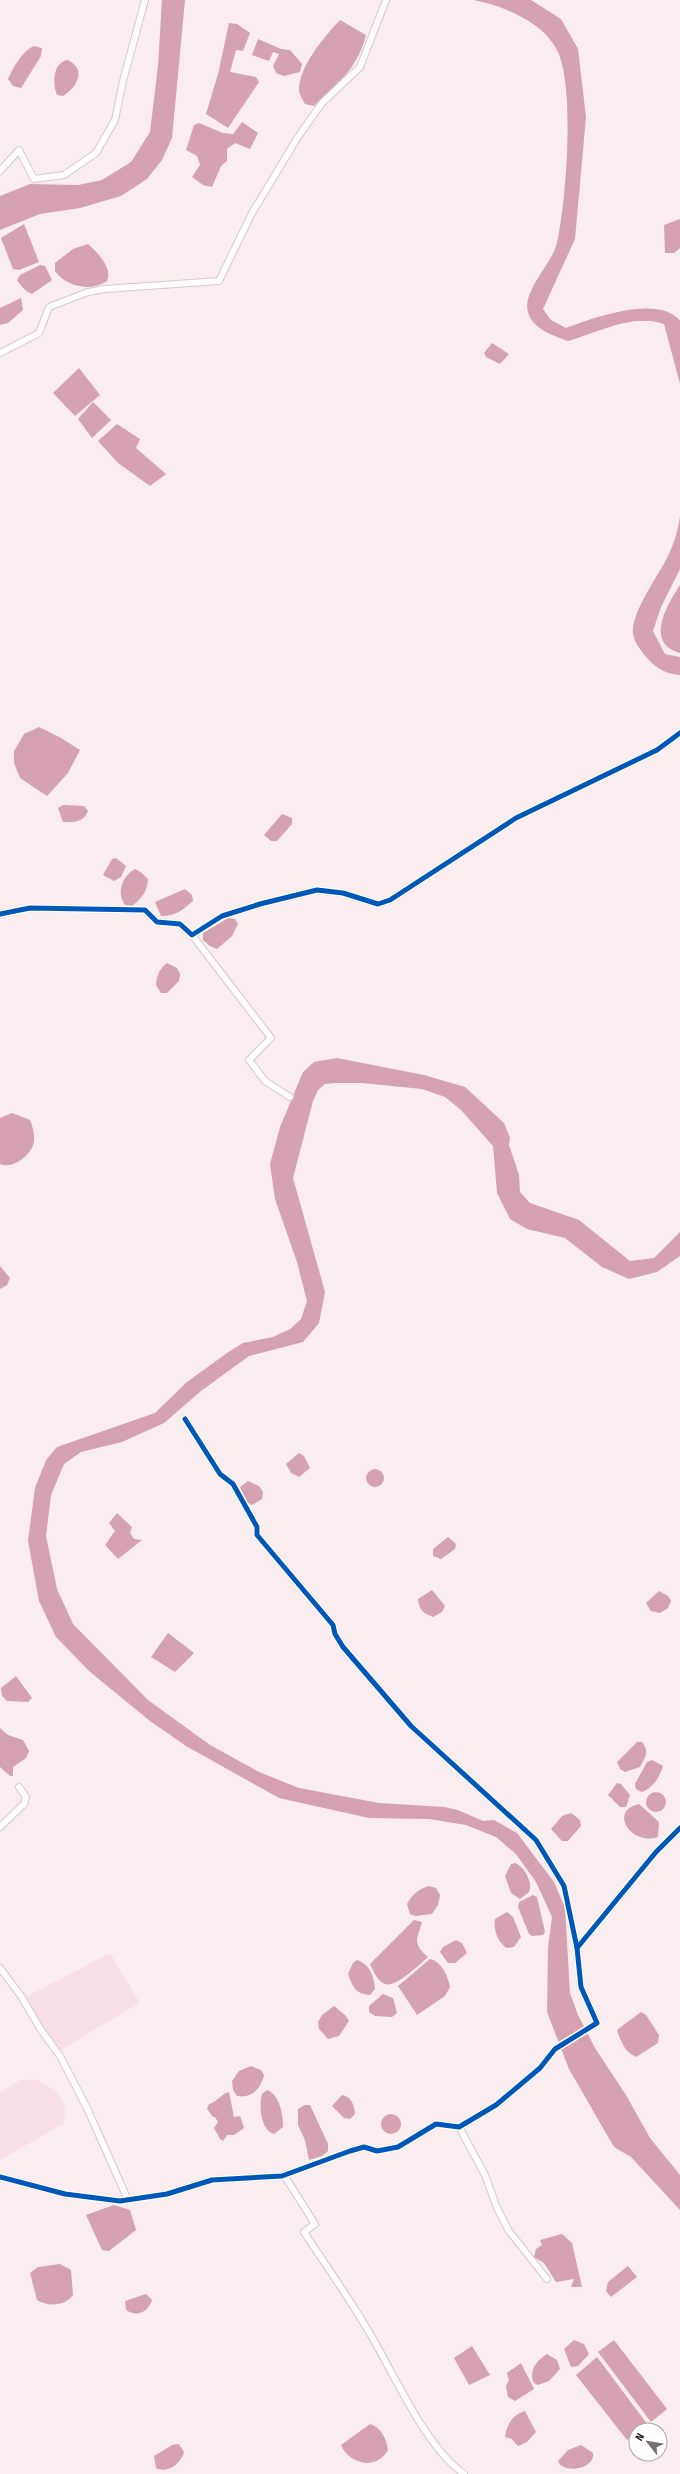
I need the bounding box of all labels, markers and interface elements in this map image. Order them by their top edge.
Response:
north arrow [628,2422,668,2462]
text: N [633,2431,647,2443]

